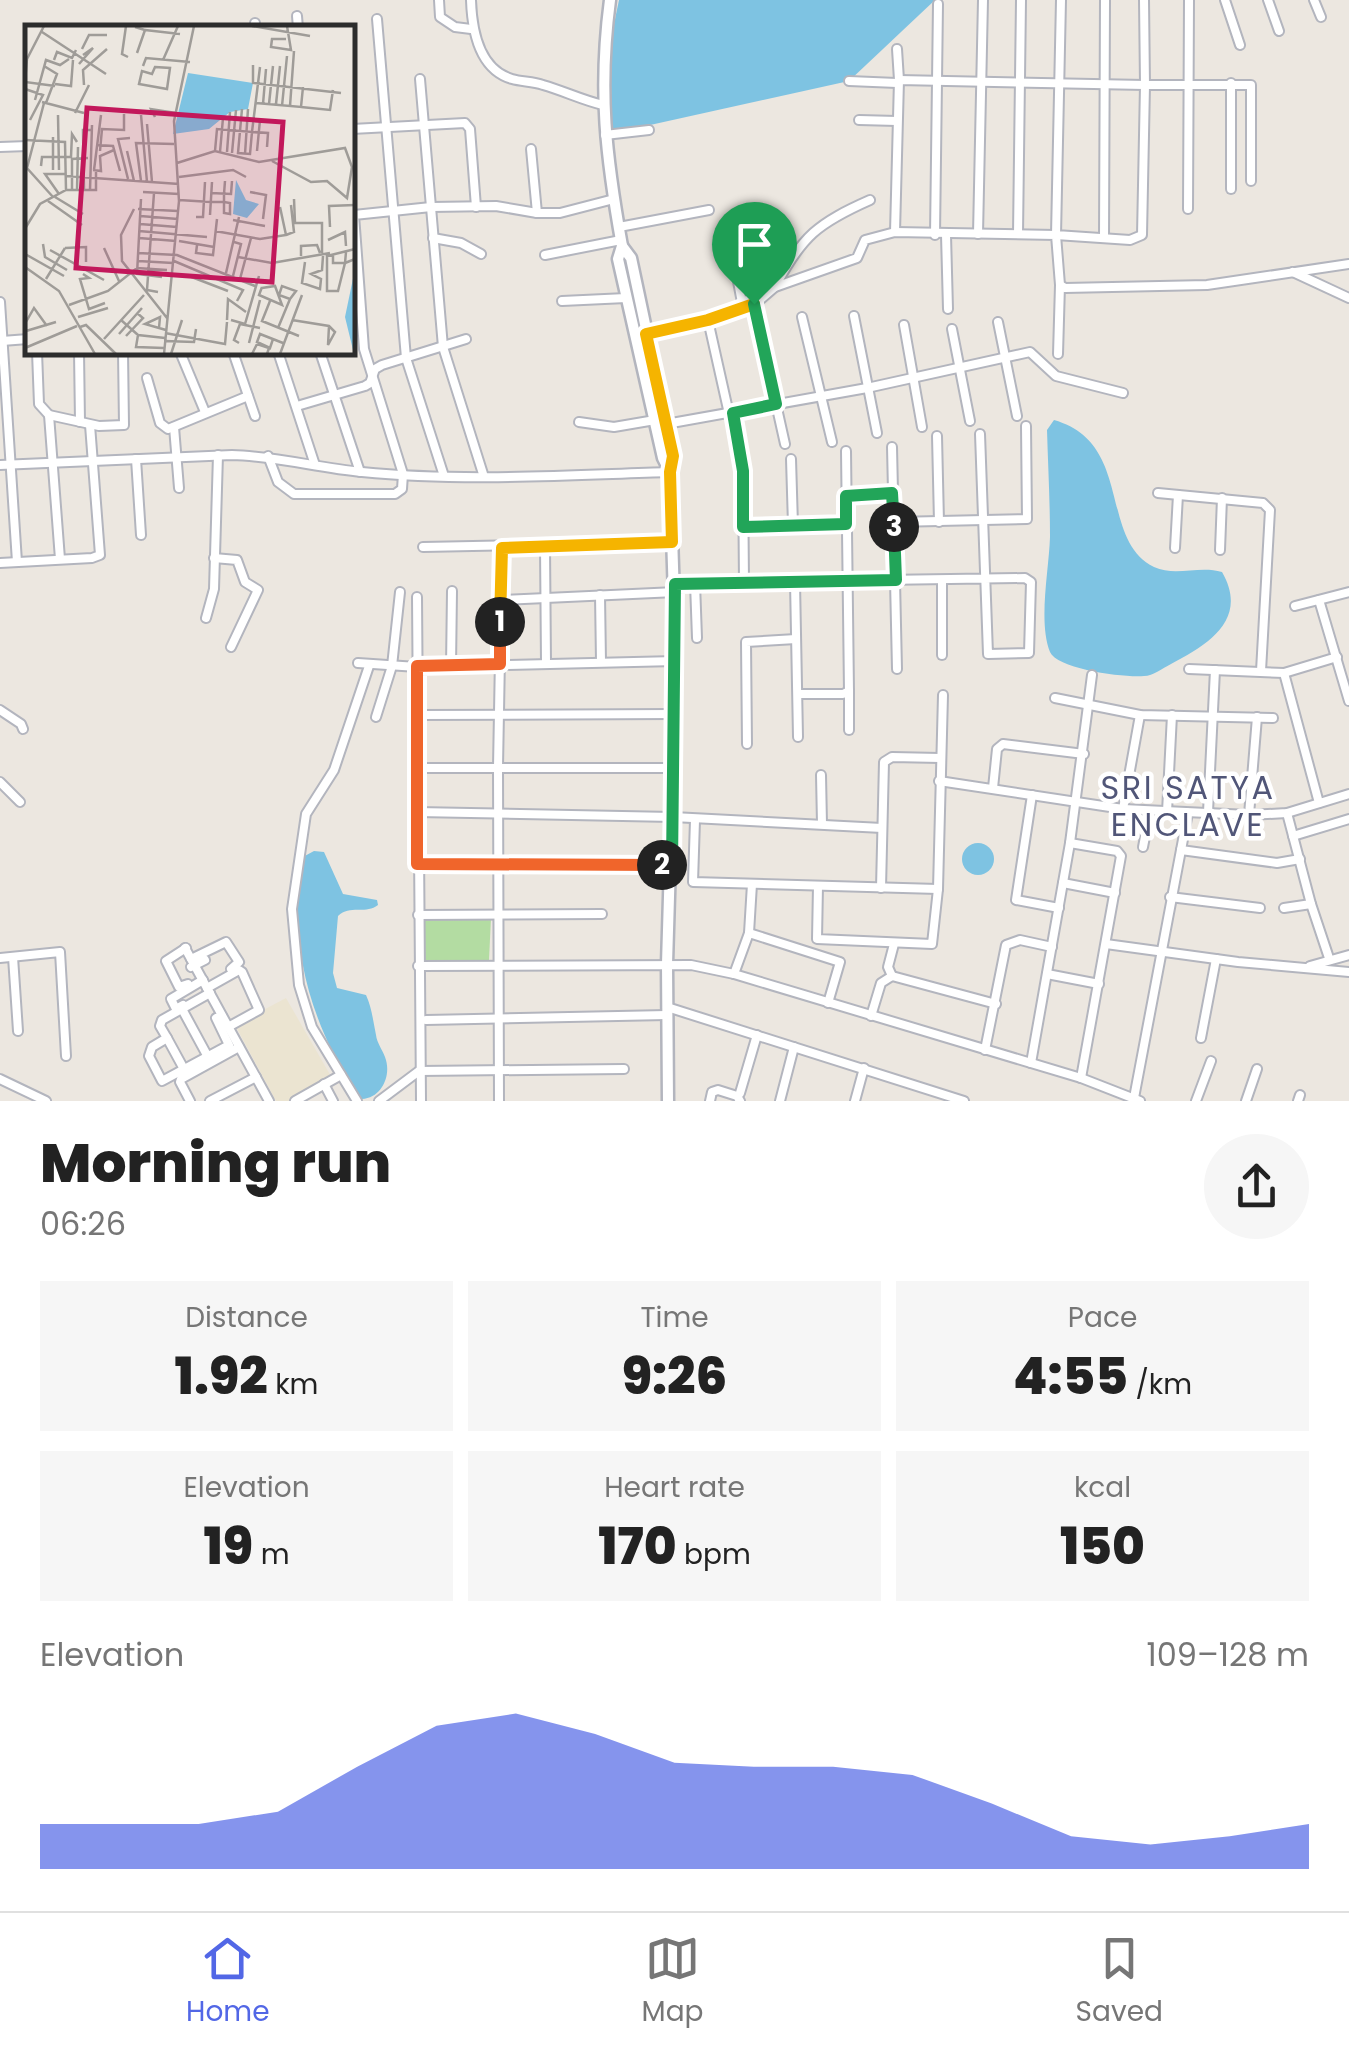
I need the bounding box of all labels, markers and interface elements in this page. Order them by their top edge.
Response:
inset map [25,25,355,355]
pin [712,202,797,305]
icon: arrive [727,217,782,272]
pin: 3 [869,502,919,552]
text: 3 [886,507,902,546]
pin: 1 [475,597,525,647]
text: 1 [495,602,505,641]
district label: SRI SATYA ENCLAVE [1100,765,1276,847]
pin: 2 [637,840,687,890]
text: 2 [654,845,670,884]
text: Morning run [40,1124,391,1201]
button: share [1204,1134,1309,1239]
text: 06:26 [40,1201,126,1246]
text: Distance [185,1298,308,1337]
text: Time [640,1298,709,1337]
text: Pace [1068,1298,1137,1337]
text: 1.92 [175,1341,268,1412]
text: 9:26 [622,1341,727,1412]
text: 4:55 [1013,1341,1128,1412]
text: km [268,1365,318,1404]
text: /km [1128,1365,1192,1404]
text: Elevation [183,1468,310,1507]
text: Heart rate [604,1468,745,1507]
text: kcal [1074,1468,1131,1507]
text: 19 [204,1511,253,1582]
text: 170 [598,1511,677,1582]
text: 150 [1060,1511,1145,1582]
text: m [253,1535,289,1574]
text: bpm [677,1535,751,1574]
text: Elevation [40,1632,184,1677]
text: 109–128 m [1147,1632,1309,1677]
tab: Home [186,1931,270,2033]
tab: Map [642,1931,704,2033]
tab: Saved [1076,1931,1163,2033]

